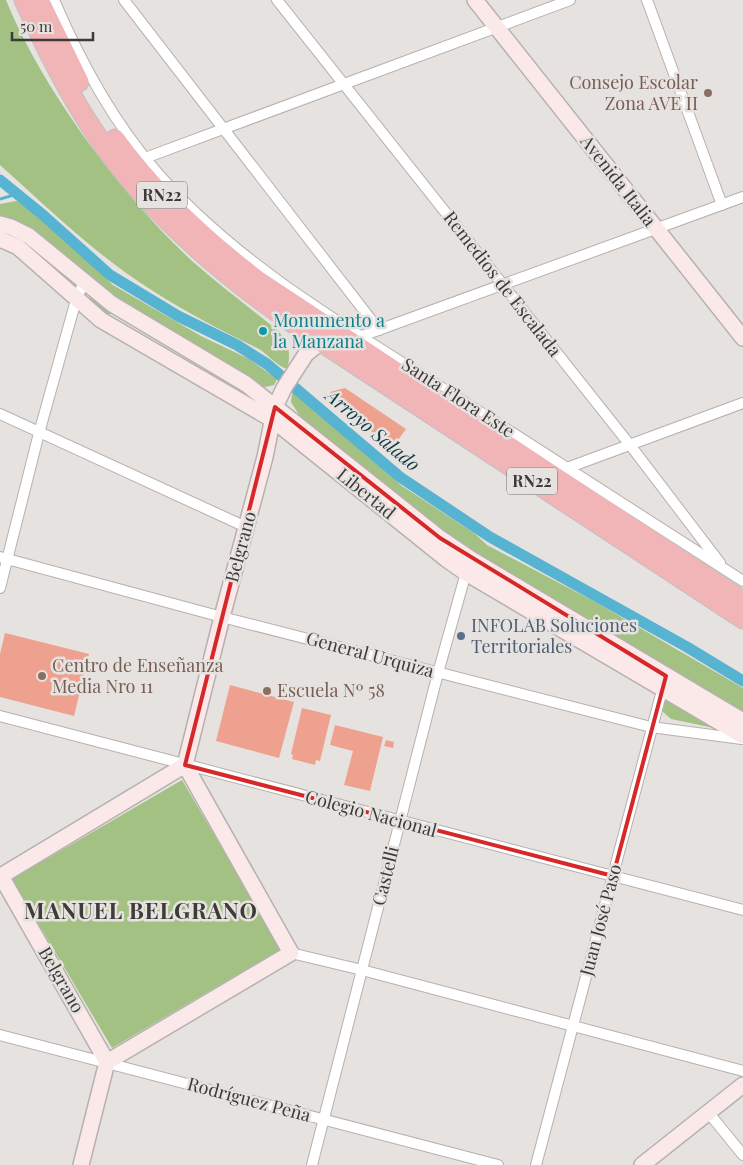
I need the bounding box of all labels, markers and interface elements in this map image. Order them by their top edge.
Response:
scale bar [12,10,94,42]
text: 50 m [20,16,53,36]
place label: Consejo Escolar Zona AVE II [569,70,698,115]
marker: Consejo Escolar Zona AVE II [702,87,714,99]
street label: Avenida Italia [575,129,662,231]
road number: RN22 [137,182,187,208]
street label: Remedios de Escalada [438,206,567,361]
place label: Monumento a la Manzana [273,308,385,353]
marker: Monumento a la Manzana [257,325,269,337]
street label: Santa Flora Este [398,352,519,443]
water label: Arroyo Salado [320,381,426,476]
street label: Libertad [332,462,401,525]
road number: RN22 [507,468,557,494]
street label: Belgrano [219,508,261,585]
place label: INFOLAB Soluciones Territoriales [471,613,637,658]
street label: General Urquiza [304,625,437,683]
marker: INFOLAB Soluciones Territoriales [455,630,467,642]
place label: Centro de Enseñanza Media Nro 11 [52,653,224,698]
marker: Centro de Enseñanza Media Nro 11 [36,670,48,682]
place label: Escuela Nº 58 [277,678,385,702]
marker: Escuela Nº 58 [261,685,273,697]
street label: Colegio Nacional [303,784,440,842]
street label: Castelli [366,844,404,908]
street label: Juan José Paso [573,861,626,979]
district label: MANUEL BELGRANO [24,895,258,925]
street label: Belgrano [33,942,90,1017]
street label: Rodríguez Peña [185,1071,314,1127]

